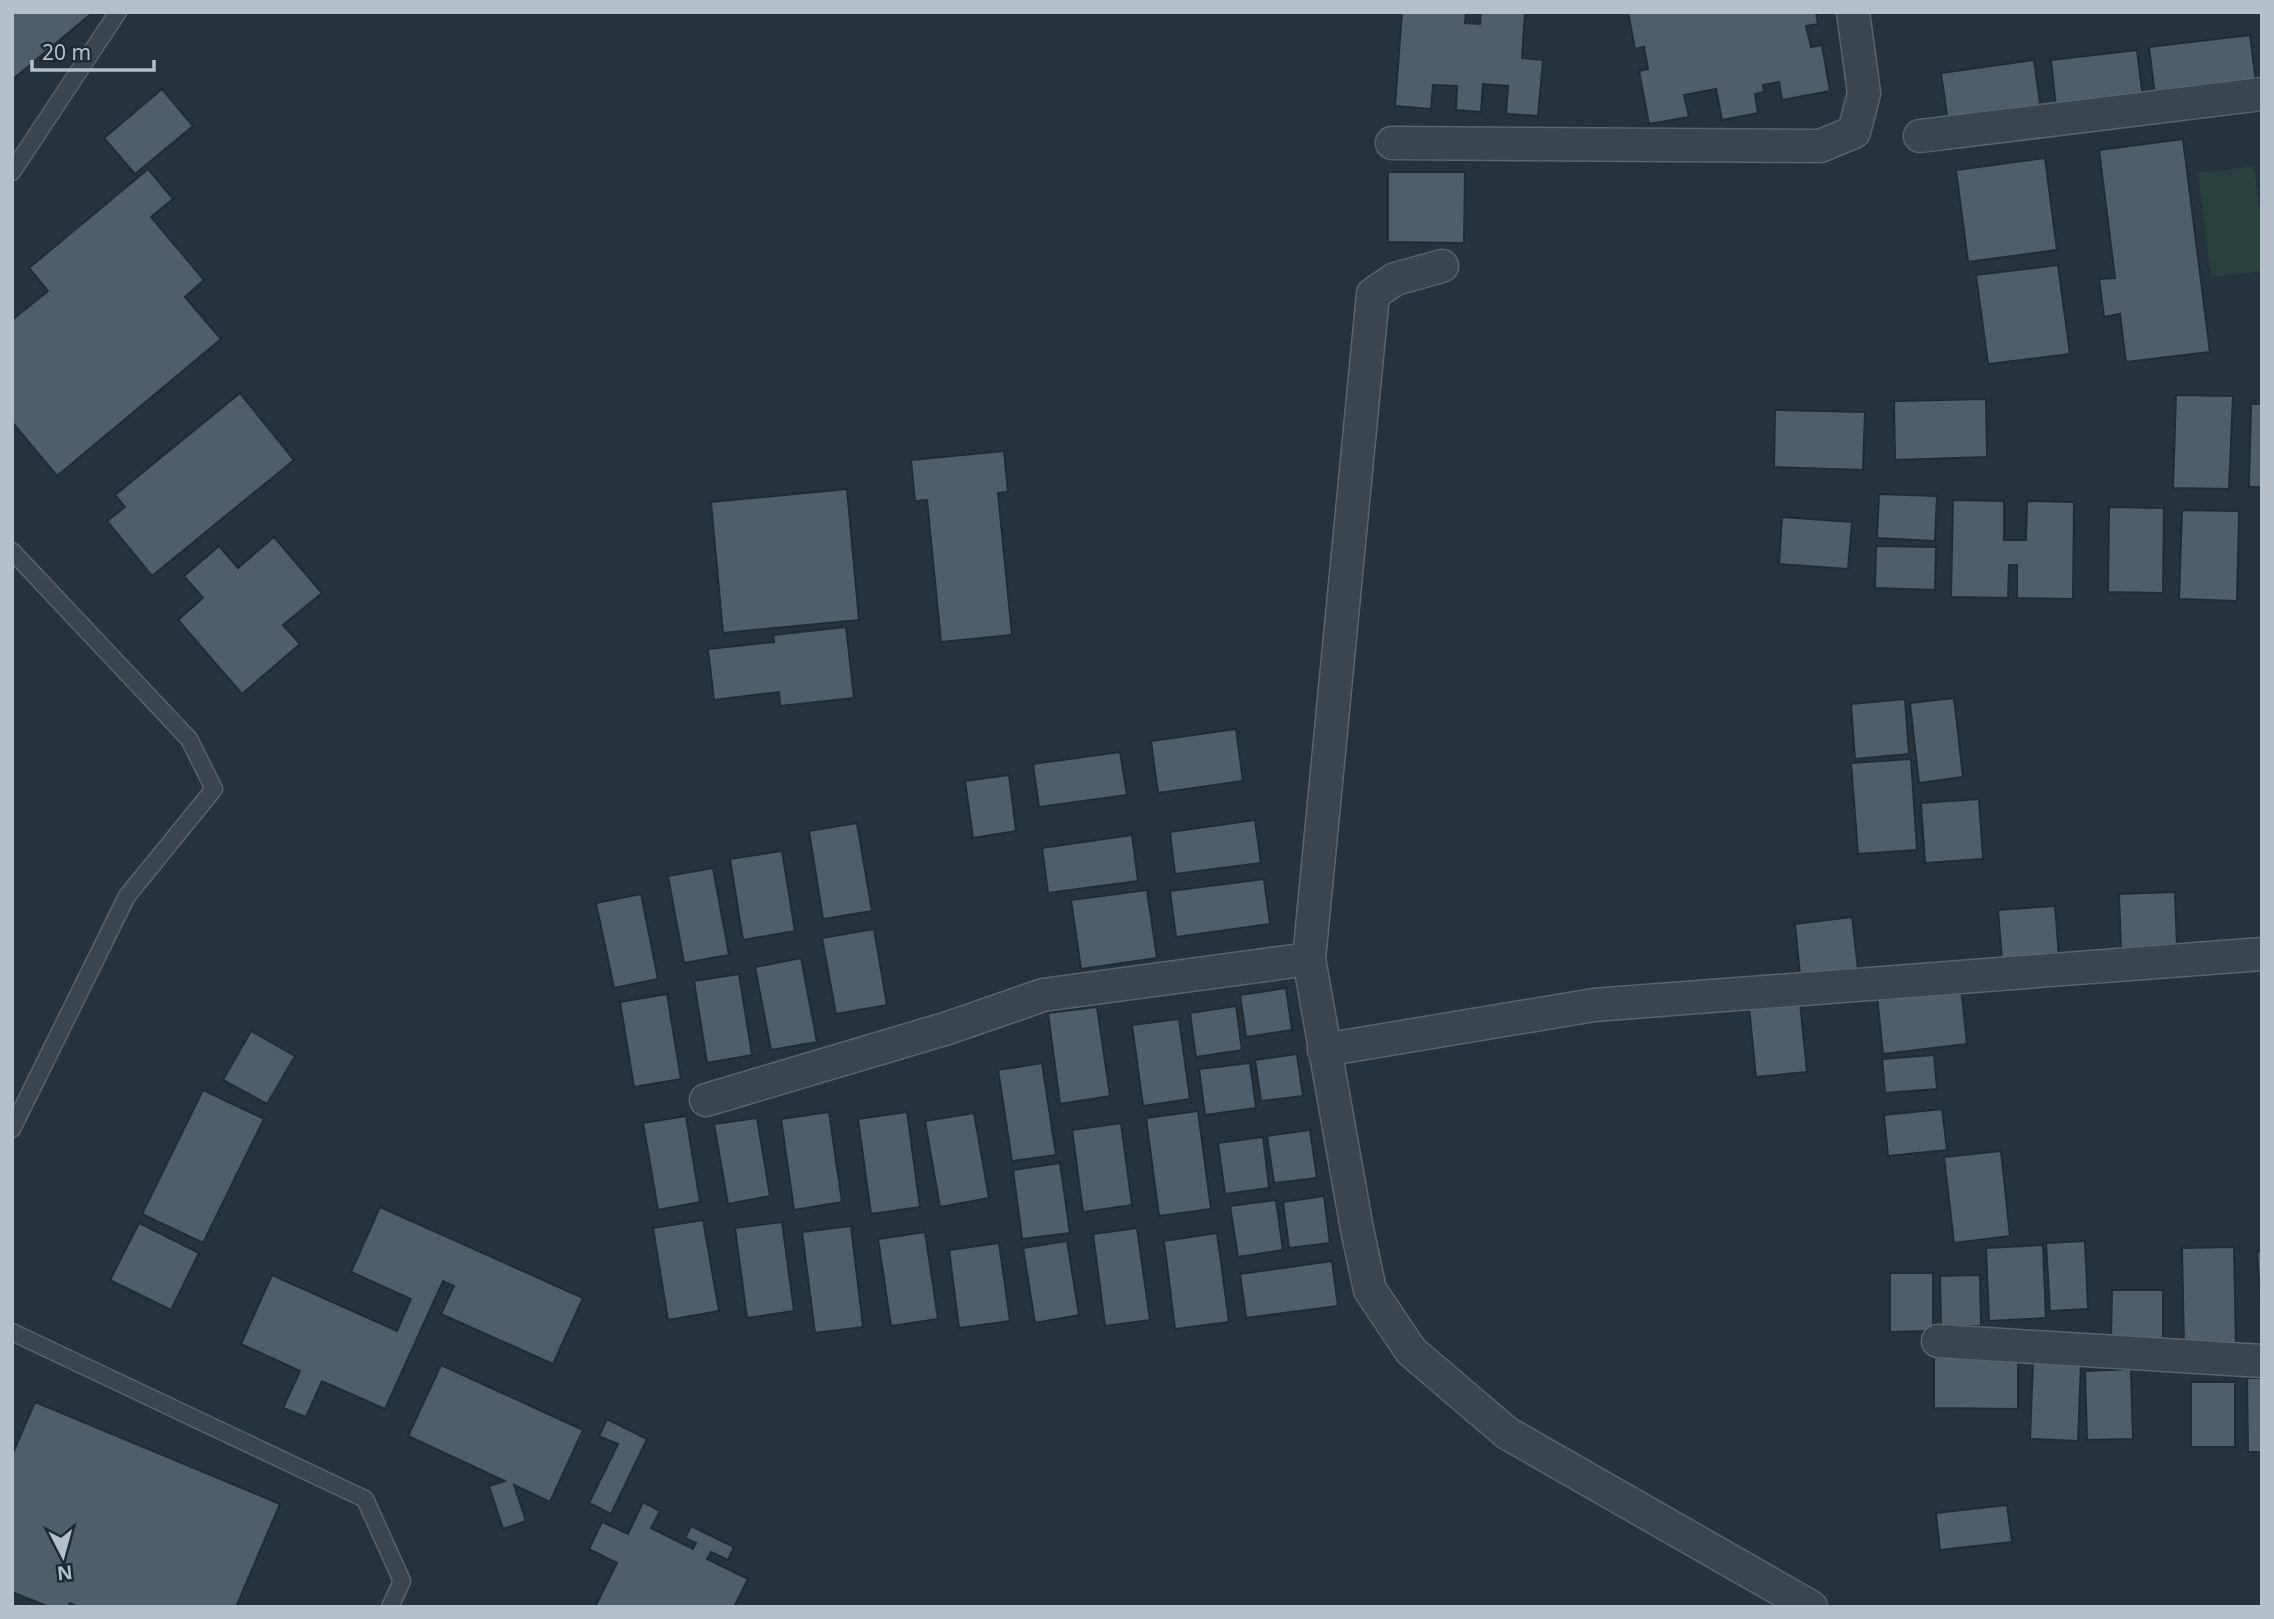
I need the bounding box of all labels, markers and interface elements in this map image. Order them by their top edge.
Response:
scale bar [32,28,154,72]
text: 20 m [42,38,91,66]
north arrow [28,1521,98,1591]
text: N [56,1559,74,1587]

